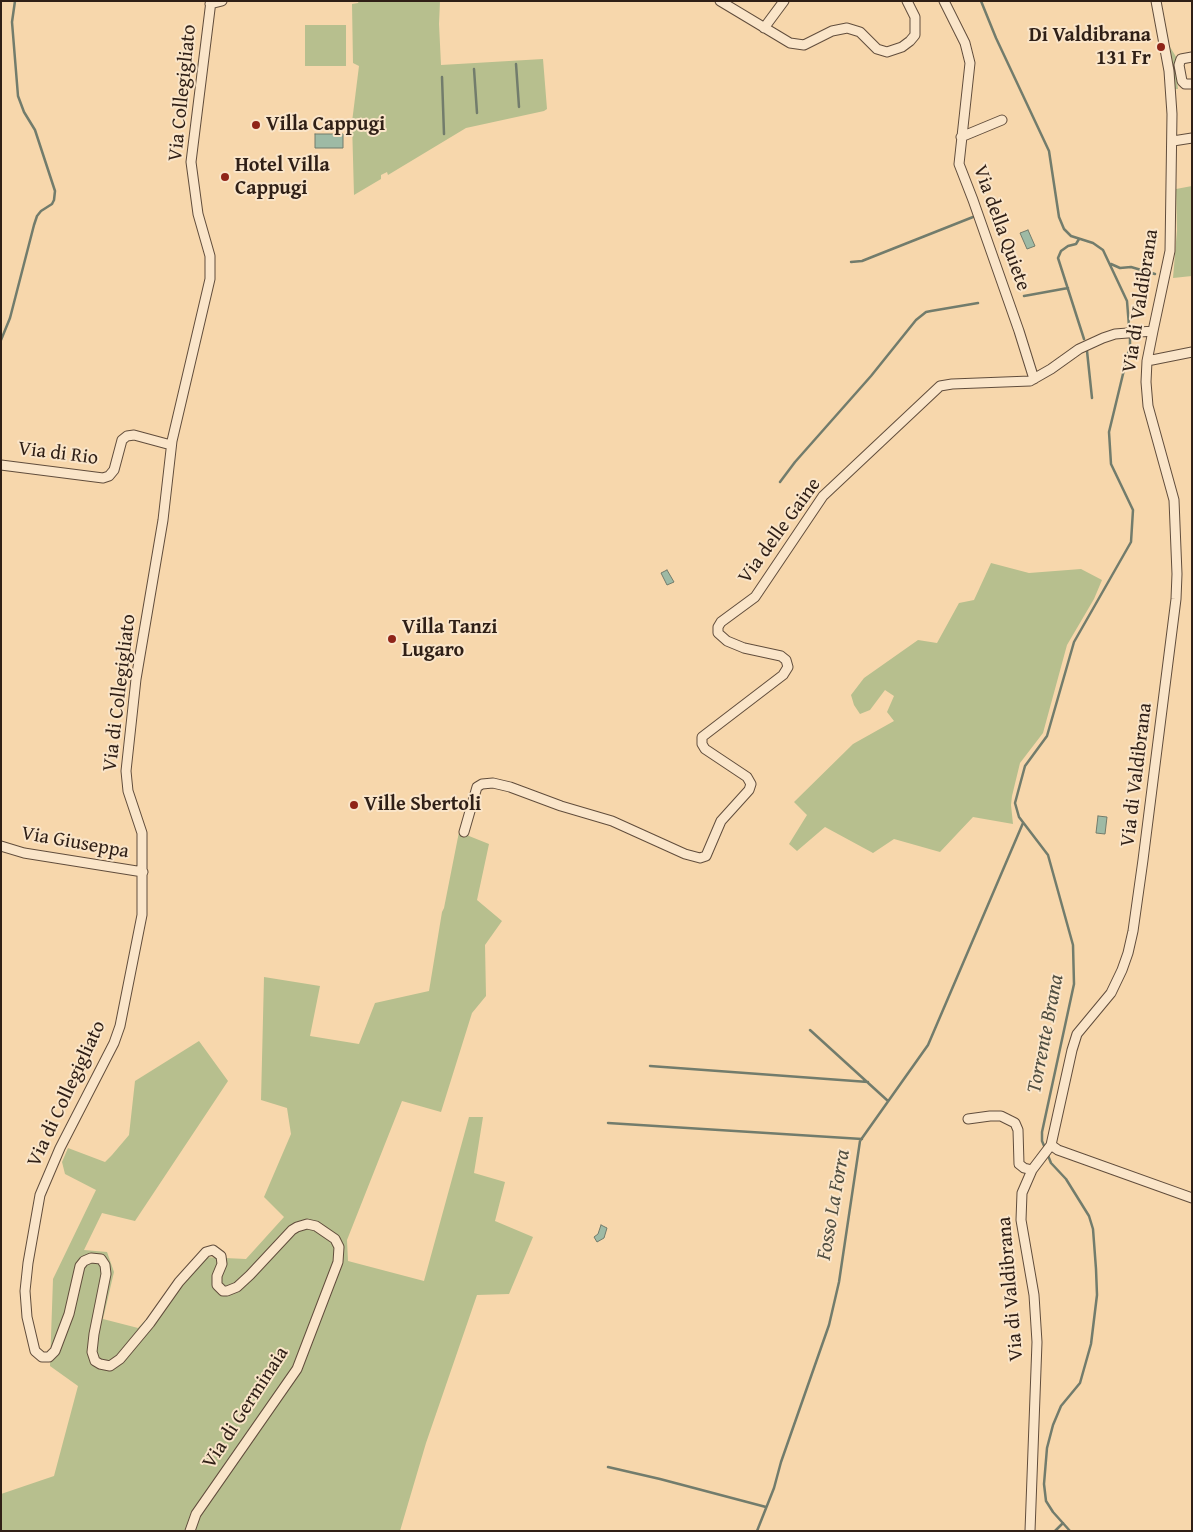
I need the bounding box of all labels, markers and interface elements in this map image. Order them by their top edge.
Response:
street label: Via Collegigliato [164,23,202,163]
place label: Di Valdibrana 131 Fr [1029,24,1151,71]
marker: Di Valdibrana 131 Fr [1155,41,1167,53]
place label: Villa Cappugi [266,113,385,137]
marker: Villa Cappugi [250,119,262,131]
place label: Hotel Villa Cappugi [235,154,330,201]
street label: Via della Quiete [967,162,1035,294]
marker: Hotel Villa Cappugi [219,171,231,183]
street label: Via di Valdibrana [1118,227,1164,375]
street label: Via di Rio [17,437,99,471]
street label: Via delle Gaine [734,473,826,589]
street label: Via di Collegigliato [98,613,142,773]
place label: Villa Tanzi Lugaro [402,616,497,663]
marker: Villa Tanzi Lugaro [386,633,398,645]
street label: Via di Valdibrana [1116,702,1158,848]
place label: Ville Sbertoli [364,793,481,817]
marker: Ville Sbertoli [348,799,360,811]
street label: Via Giuseppa [19,822,131,864]
water label: Torrente Brana [1022,972,1070,1096]
street label: Via di Collegigliato [23,1017,111,1171]
water label: Fosso La Forra [812,1148,856,1262]
street label: Via di Valdibrana [993,1216,1029,1362]
street label: Via di Germinaia [198,1343,294,1473]

